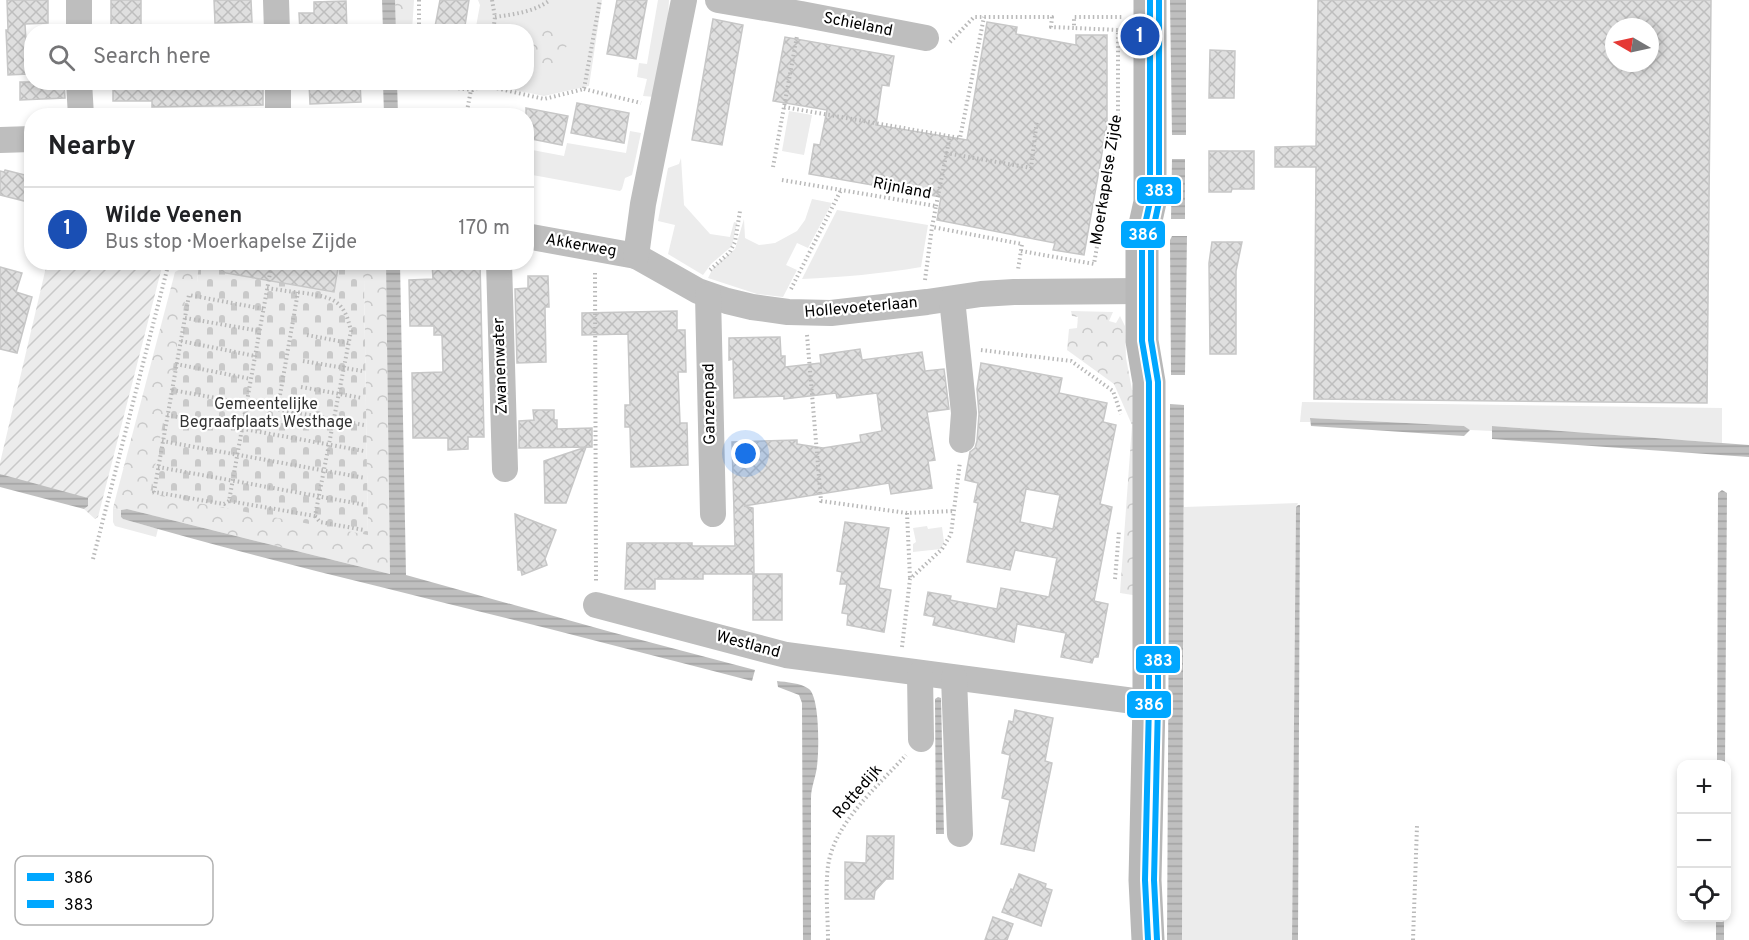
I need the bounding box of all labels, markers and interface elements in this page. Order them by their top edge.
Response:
street label: Schieland [822,9,894,41]
pin: 1 [1120,14,1160,58]
north arrow [1605,18,1659,72]
search box [24,24,534,90]
icon: search [45,41,78,74]
text: Search here [93,44,211,71]
street label: Moerkapelse Zijde [1087,113,1127,247]
text: Nearby [48,131,136,164]
street label: Rijnland [871,174,933,204]
line badge: 383 [1136,176,1182,205]
text: 383 [1144,182,1174,202]
text: Wilde Veenen [105,203,242,230]
text: 1 [64,216,72,242]
text: 170 m [458,216,510,242]
line badge: 386 [1120,220,1166,249]
text: 386 [1128,226,1158,246]
text: Bus stop · Moerkapelse Zijde [105,230,357,256]
street label: Akkerweg [544,230,618,262]
street label: Hollevoeterlaan [803,293,919,323]
street label: Zwanenwater [489,317,513,415]
street label: Ganzenpad [699,363,721,445]
park label: Gemeentelijke Begraafplaats Westhage [179,395,353,433]
your location [731,439,760,468]
street label: Westland [714,627,782,663]
line badge: 383 [1135,645,1181,674]
text: 383 [1143,652,1173,672]
line badge: 386 [1126,690,1172,719]
text: 386 [1134,696,1164,716]
map controls [1677,760,1731,922]
button: + [1677,760,1731,814]
street label: Rottedijk [829,761,887,823]
button: − [1677,814,1731,868]
legend [15,856,213,925]
button: locate [1677,868,1731,922]
text: 386 [64,869,93,889]
text: 383 [64,896,93,916]

